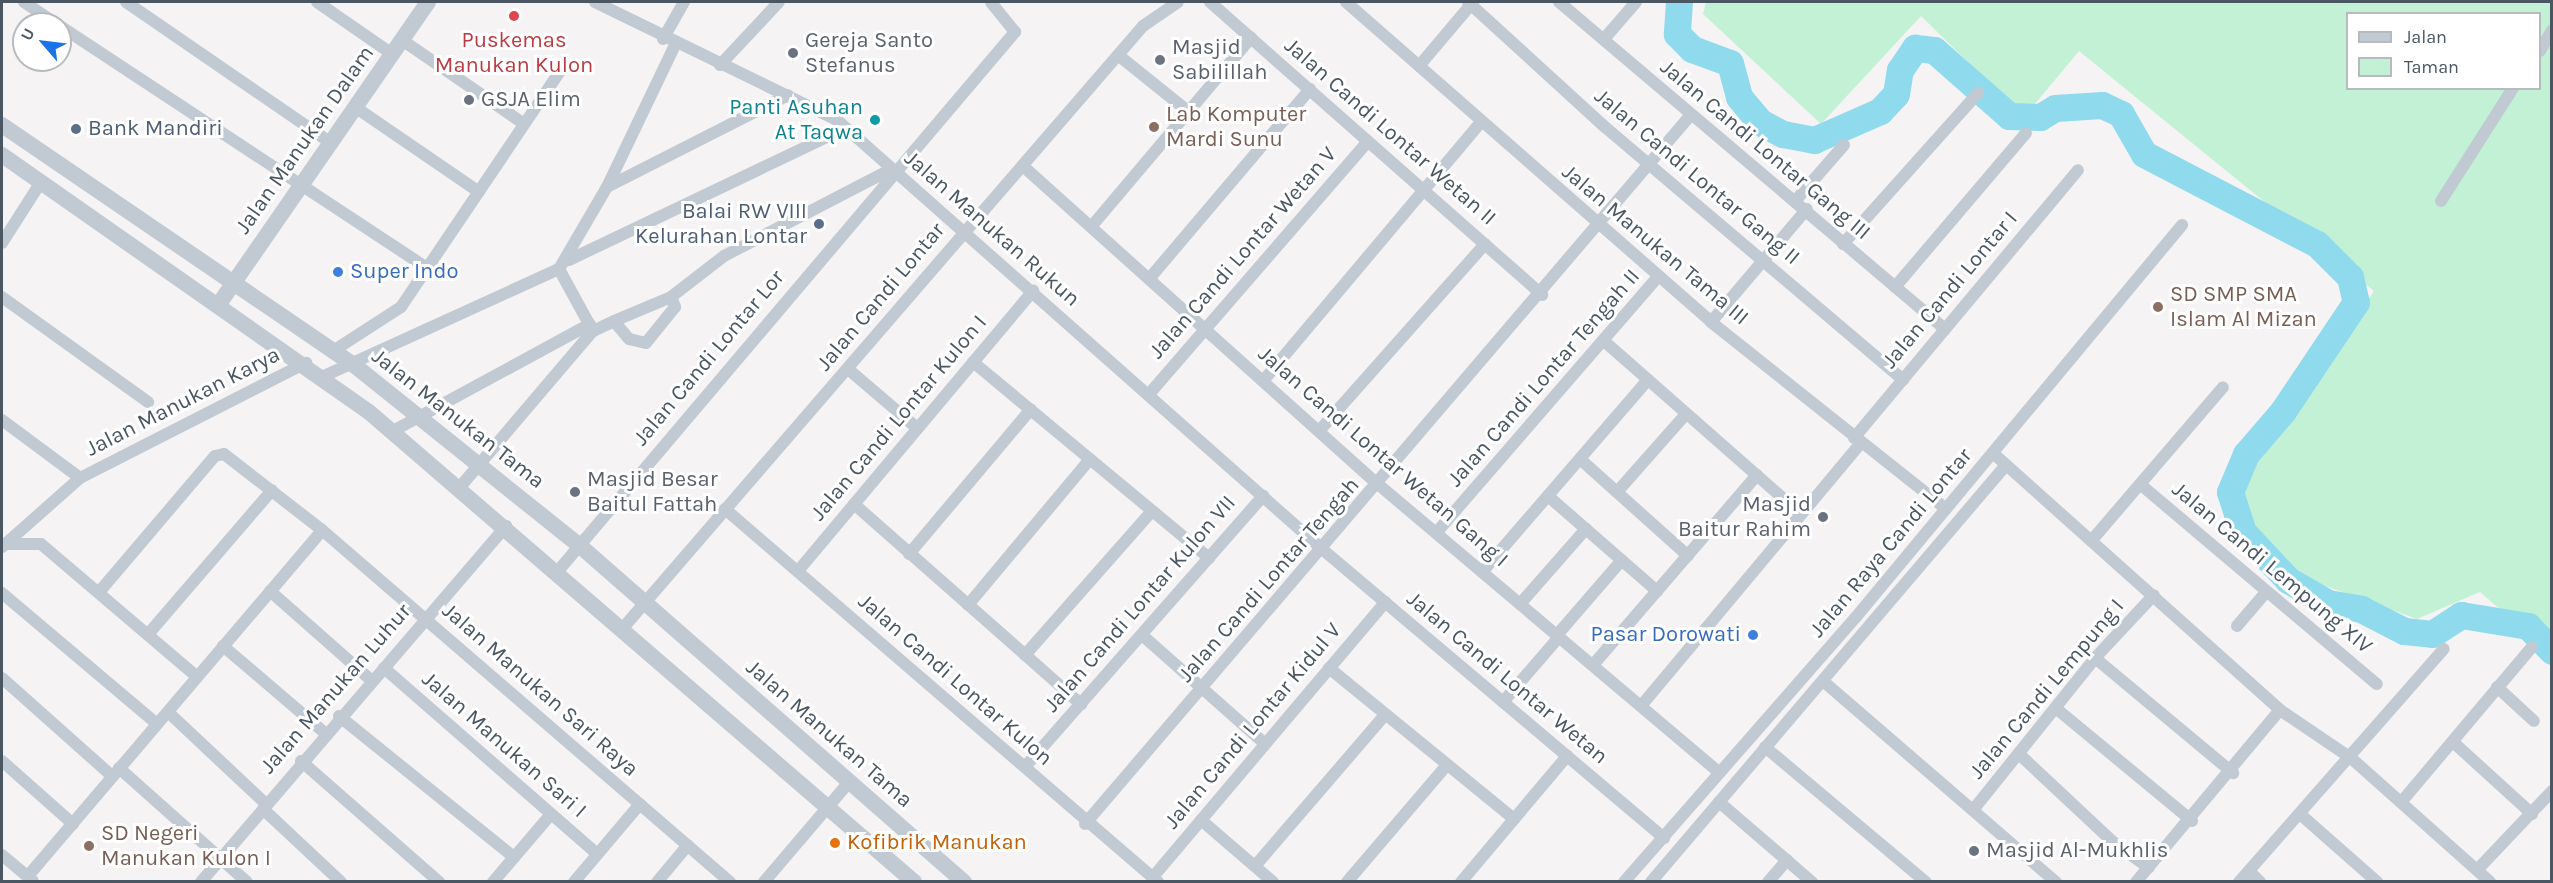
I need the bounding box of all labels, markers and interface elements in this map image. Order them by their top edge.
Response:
marker: Puskemas Manukan Kulon [505,7,523,25]
north arrow [12,12,72,72]
legend [2346,12,2541,90]
text: U [16,25,38,44]
text: Jalan [2404,26,2447,48]
place label: Puskemas Manukan Kulon [435,27,593,78]
place label: Gereja Santo Stefanus [805,27,933,78]
street label: Jalan Candi Lontar Wetan II [1279,33,1501,231]
place label: Masjid Sabilillah [1172,34,1267,86]
street label: Jalan Manukan Dalam [230,41,380,239]
marker: Gereja Santo Stefanus [786,46,800,60]
marker: Masjid Sabilillah [1153,53,1167,67]
street label: Jalan Candi Lontar Gang III [1655,54,1875,246]
text: Taman [2404,56,2459,78]
street label: Jalan Candi Lontar Gang II [1589,83,1805,271]
place label: GSJA Elim [481,87,581,113]
marker: GSJA Elim [462,93,476,107]
place label: Panti Asuhan At Taqwa [729,94,863,146]
place label: Lab Komputer Mardi Sunu [1166,101,1306,152]
marker: Panti Asuhan At Taqwa [868,113,882,127]
place label: Bank Mandiri [88,116,223,142]
marker: Lab Komputer Mardi Sunu [1147,120,1161,134]
marker: Bank Mandiri [69,122,83,136]
street label: Jalan Candi Lontar Wetan V [1144,142,1342,364]
street label: Jalan Manukan Rukun [899,146,1085,312]
street label: Jalan Manukan Tama III [1556,159,1754,331]
place label: Balai RW VIII Kelurahan Lontar [635,198,807,249]
street label: Jalan Candi Lontar I [1877,206,2023,374]
marker: Balai RW VIII Kelurahan Lontar [812,217,826,231]
street label: Jalan Candi Lontar [811,218,951,376]
place label: Super Indo [350,259,458,285]
street label: Jalan Candi Lontar Tengah II [1442,264,1646,492]
marker: Super Indo [331,265,345,279]
street label: Jalan Candi Lontar Lor [628,265,790,451]
place label: SD SMP SMA Islam Al Mizan [2170,281,2317,332]
marker: SD SMP SMA Islam Al Mizan [2151,300,2165,314]
street label: Jalan Candi Lontar Kulon I [805,310,993,526]
street label: Jalan Candi Lontar Wetan Gang I [1252,341,1514,573]
street label: Jalan Manukan Karya [82,342,284,462]
street label: Jalan Manukan Tama [366,343,550,495]
street label: Jalan Raya Candi Lontar [1804,443,1978,643]
place label: Masjid Besar Baitul Fattah [587,466,718,518]
street label: Jalan Candi Lontar Tengah [1173,472,1365,688]
street label: Jalan Candi Lempung XIV [2166,476,2378,660]
marker: Masjid Besar Baitul Fattah [568,485,582,499]
street label: Jalan Candi Lontar Kulon VII [1039,490,1241,718]
place label: Masjid Baitur Rahim [1678,491,1811,542]
marker: Masjid Baitur Rahim [1816,510,1830,524]
street label: Jalan Candi Lontar Wetan [1401,586,1613,770]
street label: Jalan Candi Lontar Kulon [852,588,1058,772]
street label: Jalan Candi Lempung I [1964,594,2130,784]
street label: Jalan Manukan Sari Raya [437,598,643,782]
street label: Jalan Manukan Luhur [255,599,417,779]
street label: Jalan Candi Lontar Kidul V [1159,618,1347,834]
place label: Pasar Dorowati [1590,622,1741,648]
marker: Pasar Dorowati [1746,628,1760,642]
street label: Jalan Manukan Tama [740,654,918,814]
street label: Jalan Manukan Sari I [416,666,592,824]
place label: SD Negeri Manukan Kulon I [101,820,271,872]
place label: Kofibrik Manukan [847,830,1027,856]
marker: Kofibrik Manukan [828,836,842,850]
place label: Masjid Al-Mukhlis [1986,838,2168,864]
marker: SD Negeri Manukan Kulon I [82,839,96,853]
marker: Masjid Al-Mukhlis [1967,844,1981,858]

